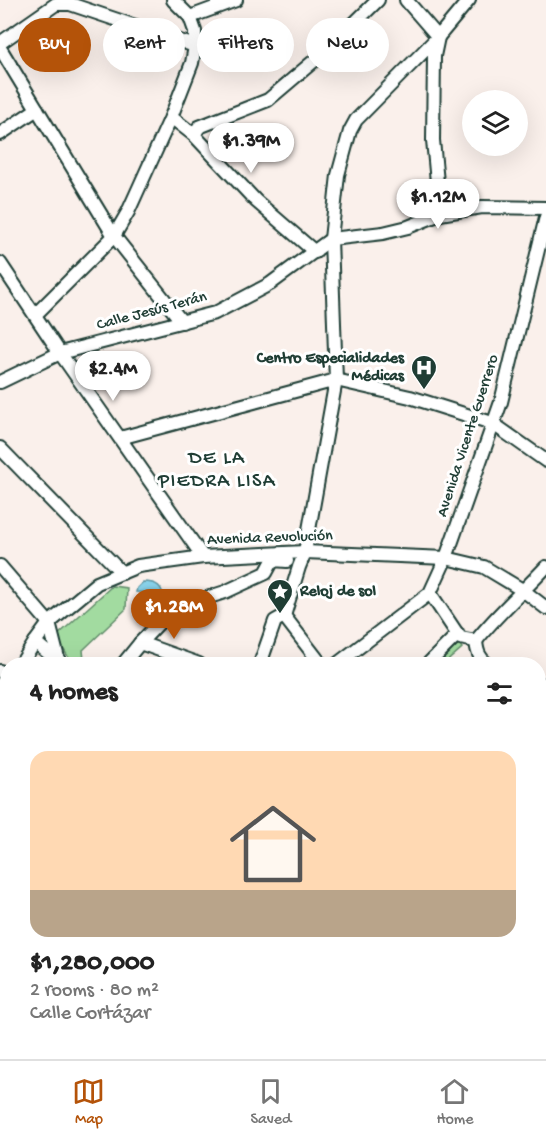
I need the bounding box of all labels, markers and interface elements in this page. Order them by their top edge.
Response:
chip: Buy [18,18,91,72]
chip: Rent [103,18,185,72]
chip: Filters [197,18,294,72]
chip: New [306,18,389,72]
map controls [462,90,528,156]
button: layers [462,90,528,156]
pin: $1.39M [202,123,300,174]
text: $1.39M [222,131,280,154]
pin: $1.12M [389,179,487,230]
text: $1.12M [410,187,466,210]
street label: Calle Jesús Terán [95,288,209,336]
place label: Centro Especialidades Médicas [256,350,405,387]
pin: $2.4M [71,351,155,402]
street label: Avenida Vicente Guerrero [434,352,504,520]
hospital icon: Centro Especialidades Médicas [409,353,439,391]
text: $2.4M [89,359,137,382]
district label: DE LA PIEDRA LISA [157,448,276,494]
street label: Avenida Revolución [207,527,334,551]
place icon: Reloj de sol [265,577,295,615]
place label: Reloj de sol [299,583,377,602]
pin: $1.28M [125,589,223,640]
text: $1.28M [145,597,203,620]
icon: filters [483,677,516,710]
text: 4 homes [30,678,117,709]
icon: home [219,790,327,898]
text: $1,280,000 [30,949,155,980]
text: 2 rooms · 80 m² [30,980,159,1003]
text: Calle Cortázar [30,1003,150,1026]
tab: Map [72,1075,105,1130]
tab: Saved [250,1075,291,1130]
tab: Home [436,1075,473,1130]

